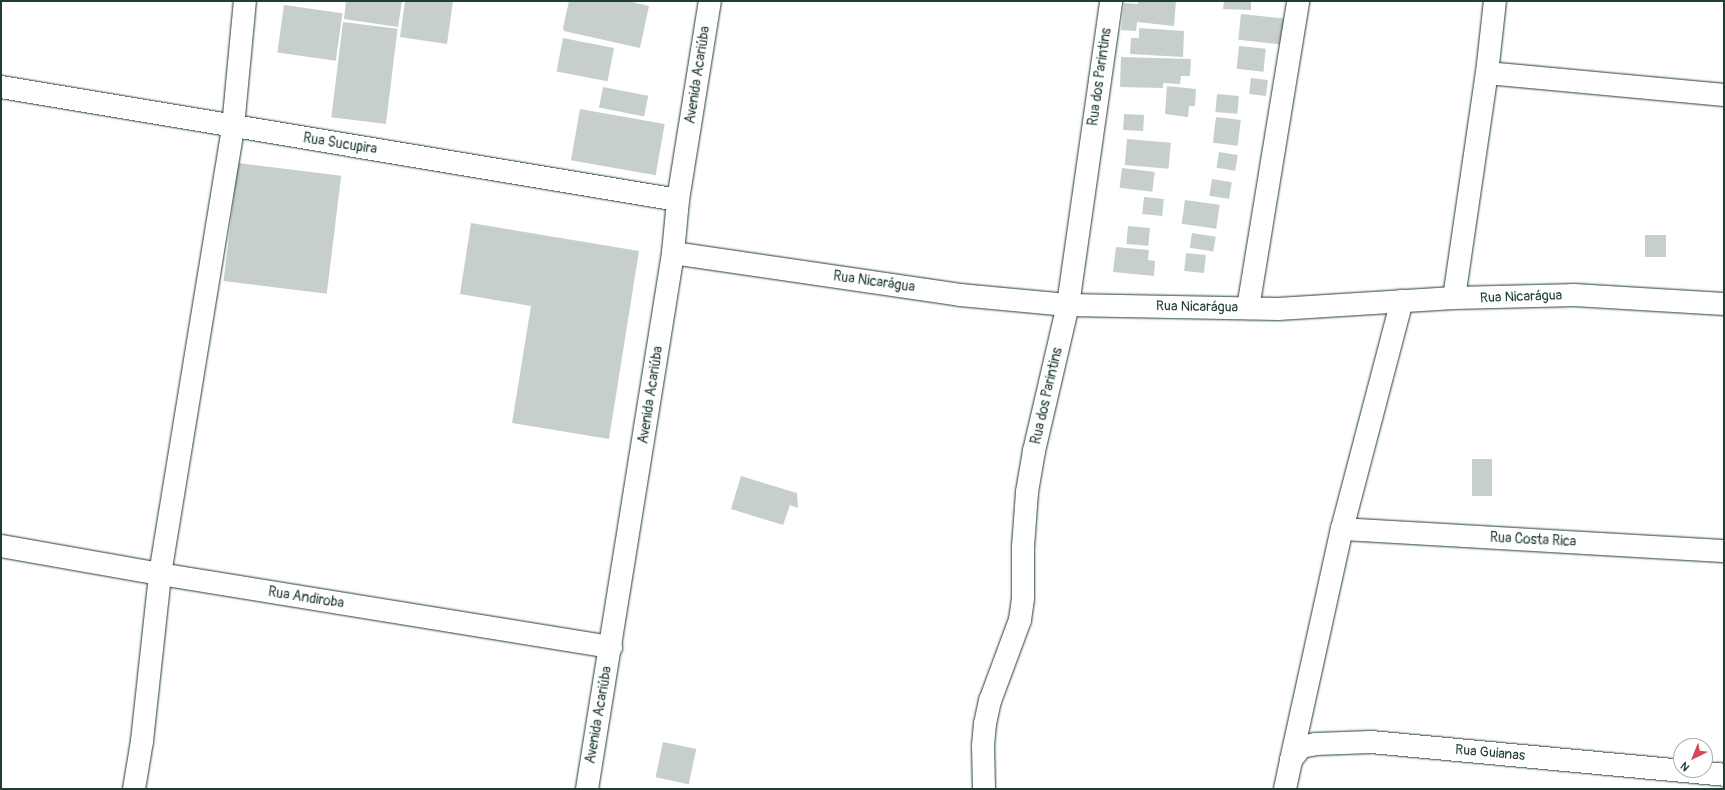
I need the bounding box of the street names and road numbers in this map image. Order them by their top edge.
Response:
street label: Avenida Acariúba [682,25,714,125]
street label: Rua dos Parintins [1085,27,1115,127]
street label: Rua Sucupira [302,130,378,158]
street label: Rua Nicarágua [832,268,916,296]
street label: Rua Nicarágua [1480,287,1562,307]
street label: Rua Nicarágua [1156,298,1238,316]
street label: Avenida Acariúba [635,345,667,445]
street label: Rua dos Parintins [1028,346,1066,446]
street label: Rua Costa Rica [1489,529,1577,551]
street label: Rua Andiroba [267,584,345,612]
street label: Avenida Acariúba [582,665,616,765]
street label: Rua Guianas [1454,742,1526,764]

